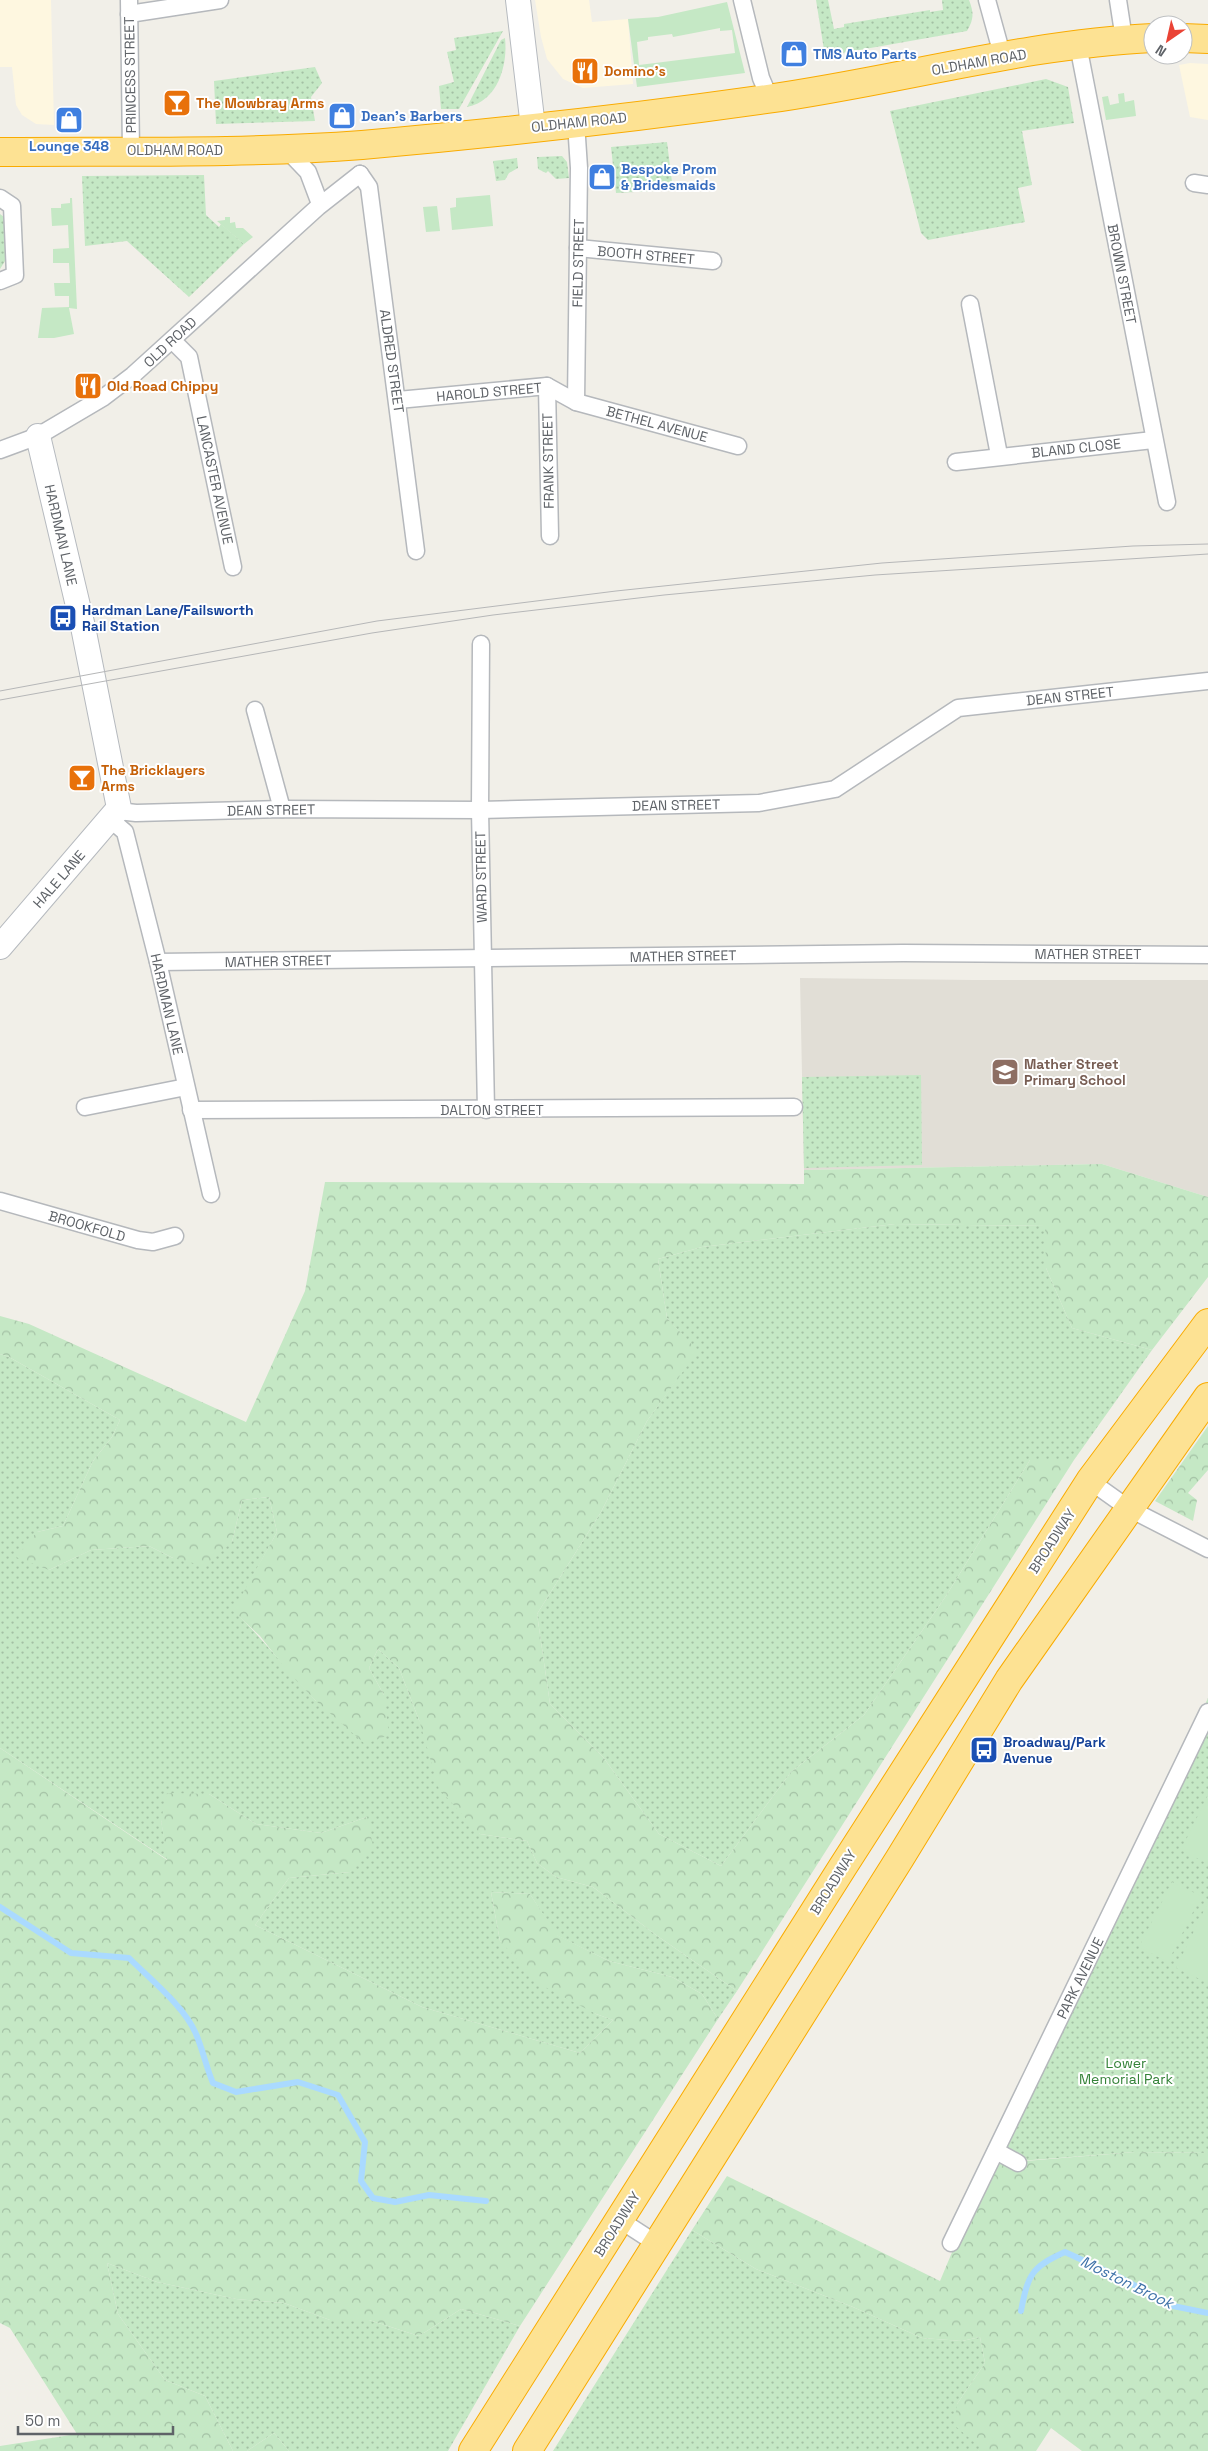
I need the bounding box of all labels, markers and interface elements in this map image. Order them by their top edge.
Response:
north arrow [1143,15,1193,65]
street label: PRINCESS STREET [120,16,140,134]
shop icon: TMS Auto Parts [779,39,809,69]
text: N [1152,41,1170,61]
place label: TMS Auto Parts [813,45,917,63]
street label: OLDHAM ROAD [930,45,1028,79]
restaurant icon: Domino's [570,56,600,86]
place label: Domino's [604,62,666,80]
bar icon: The Mowbray Arms [162,88,192,118]
place label: The Mowbray Arms [196,94,324,112]
shop icon: Dean's Barbers [327,101,357,131]
shop icon: Lounge 348 [54,105,84,135]
place label: Dean's Barbers [361,107,462,125]
street label: OLDHAM ROAD [530,108,628,136]
place label: Lounge 348 [29,137,109,155]
street label: OLDHAM ROAD [127,141,223,159]
place label: Bespoke Prom & Bridesmaids [621,160,717,194]
shop icon: Bespoke Prom & Bridesmaids [587,162,617,192]
street label: FIELD STREET [568,219,588,307]
street label: BROWN STREET [1103,222,1141,326]
street label: BOOTH STREET [597,242,695,268]
street label: ALDRED STREET [376,308,408,414]
street label: OLD ROAD [140,313,200,371]
restaurant icon: Old Road Chippy [73,371,103,401]
place label: Old Road Chippy [107,377,218,395]
street label: HAROLD STREET [435,378,543,406]
street label: BETHEL AVENUE [604,402,710,446]
street label: FRANK STREET [538,413,558,509]
street label: LANCASTER AVENUE [193,414,237,546]
street label: BLAND CLOSE [1030,434,1122,462]
street label: HARDMAN LANE [41,483,81,588]
place label: Hardman Lane/Failsworth Rail Station [82,601,254,635]
bus stop icon: Hardman Lane/Failsworth Rail Station [48,603,78,633]
street label: DEAN STREET [1025,682,1115,710]
place label: The Bricklayers Arms [101,761,205,795]
bar icon: The Bricklayers Arms [67,763,97,793]
street label: DEAN STREET [632,795,720,815]
street label: DEAN STREET [227,800,315,820]
street label: WARD STREET [471,831,491,923]
street label: HALE LANE [29,846,89,912]
street label: MATHER STREET [1035,945,1141,963]
street label: MATHER STREET [629,946,737,966]
street label: MATHER STREET [224,951,332,971]
street label: HARDMAN LANE [147,952,187,1057]
place label: Mather Street Primary School [1024,1055,1126,1089]
school or university icon: Mather Street Primary School [990,1057,1020,1087]
street label: DALTON STREET [440,1101,544,1119]
street label: BROOKFOLD [46,1206,128,1246]
street label: BROADWAY [1024,1505,1080,1577]
place label: Broadway/Park Avenue [1003,1733,1106,1767]
bus stop icon: Broadway/Park Avenue [969,1735,999,1765]
street label: BROADWAY [806,1846,860,1918]
street label: PARK AVENUE [1053,1934,1108,2022]
park label: Lower Memorial Park [1079,2054,1173,2088]
street label: BROADWAY [590,2188,644,2260]
water label: Moston Brook [1078,2251,1178,2313]
scale bar [18,2404,172,2436]
text: 50 m [25,2411,60,2430]

